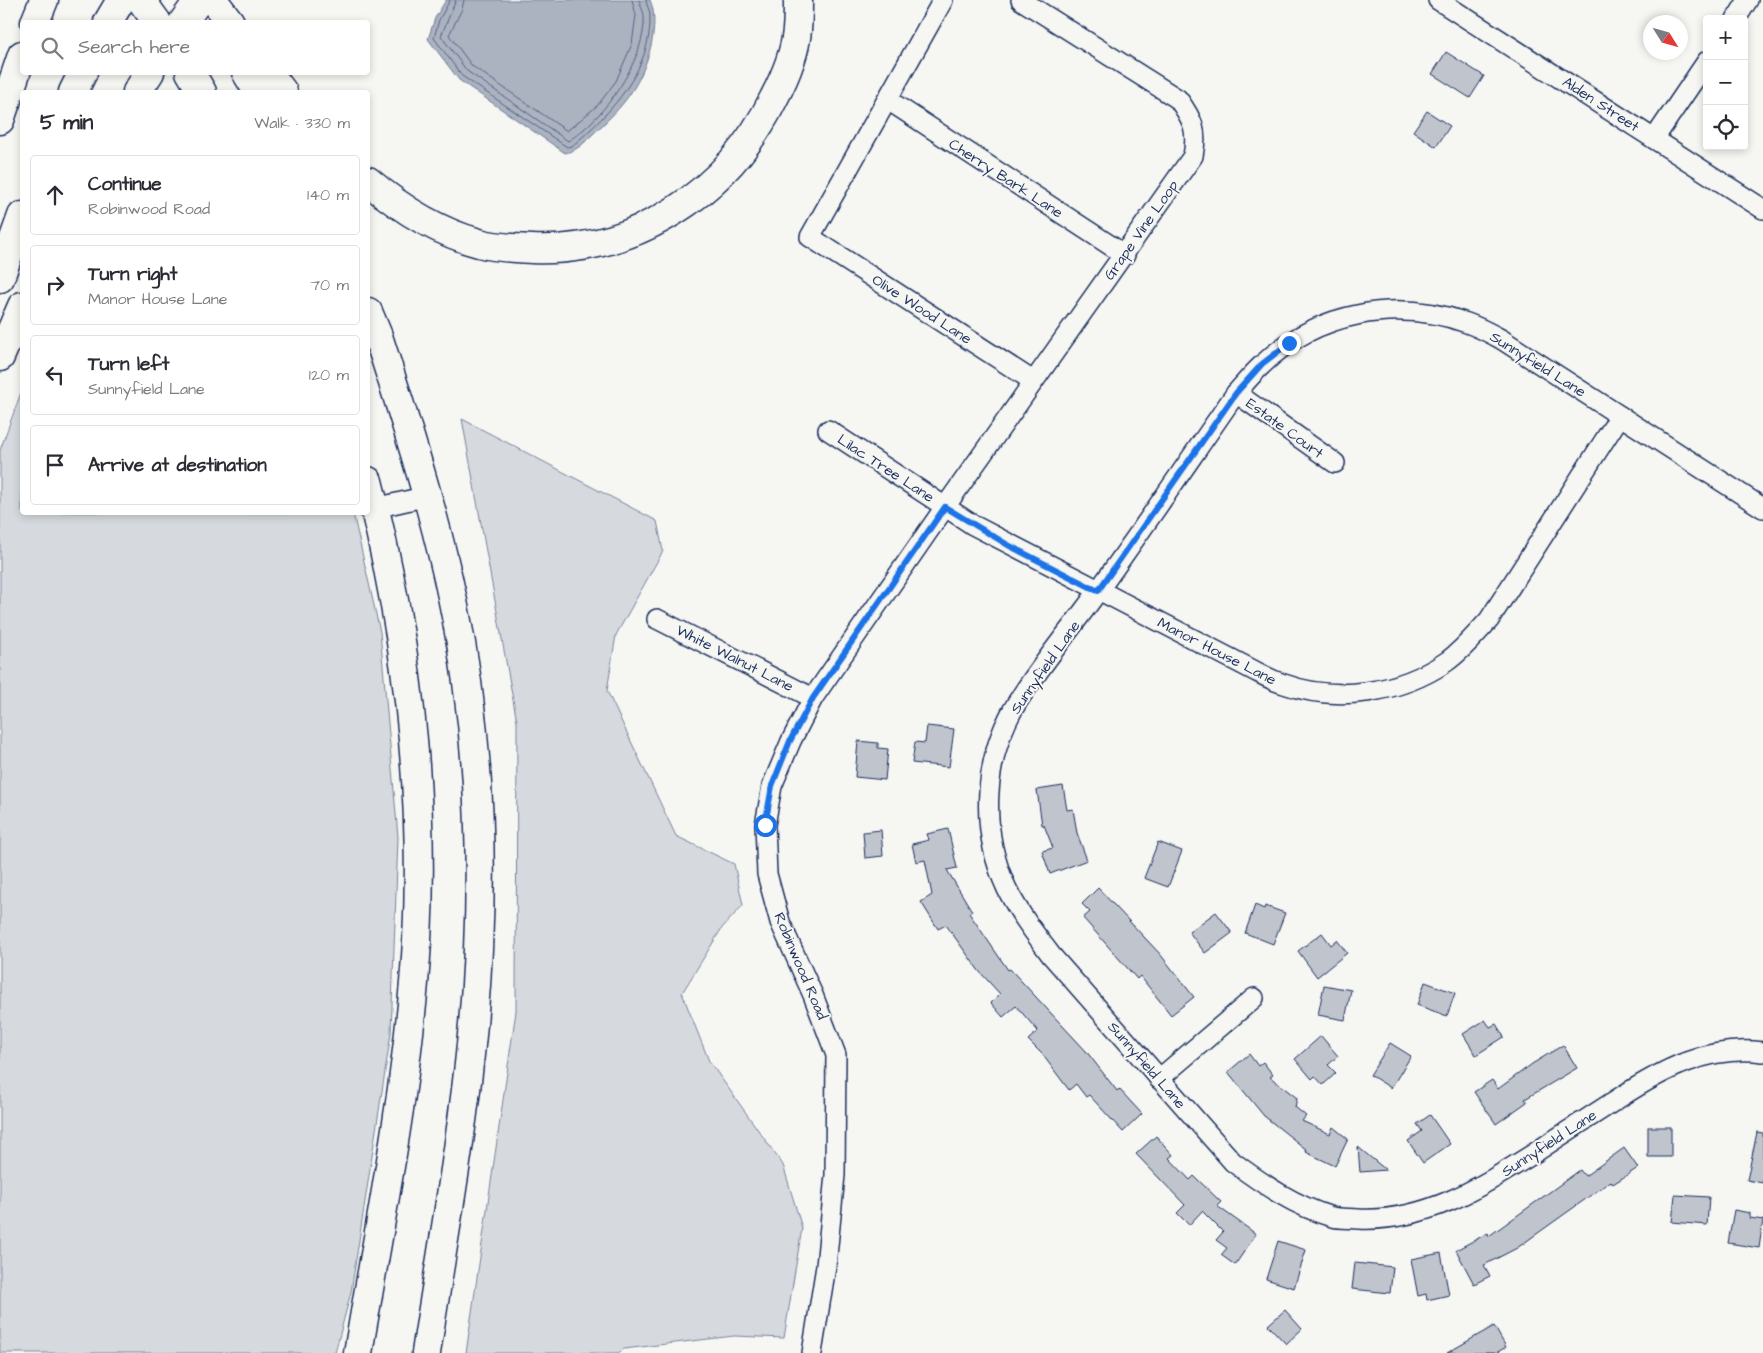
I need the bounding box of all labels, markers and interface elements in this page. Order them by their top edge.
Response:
north arrow [1643,15,1688,60]
map controls [1703,15,1748,150]
button: + [1703,15,1748,60]
search box [20,20,370,75]
icon: search [38,34,66,62]
text: Search here [78,34,190,61]
button: − [1703,60,1748,105]
street label: Alden Street [1558,72,1643,137]
button: locate [1703,105,1748,150]
text: 5 min [40,108,93,137]
text: Walk · 330 m [254,112,350,134]
street label: Cherry Bark Lane [944,134,1067,224]
text: Continue [88,171,162,198]
street label: Grape Vine Loop [1099,176,1184,285]
icon: ahead [41,181,69,209]
text: 140 m [307,184,349,206]
text: Robinwood Road [88,198,210,220]
text: Turn right [88,261,177,288]
street label: Olive Wood Lane [868,269,976,350]
icon: right [41,271,69,299]
text: 70 m [310,274,349,296]
text: Manor House Lane [88,288,227,310]
street label: Sunnyfield Lane [1485,327,1590,403]
route end [1278,332,1301,355]
text: Turn left [88,351,169,378]
icon: left [41,361,69,389]
text: 120 m [309,364,349,386]
text: Sunnyfield Lane [88,378,205,400]
street label: Estate Court [1242,393,1328,464]
street label: Lilac Tree Lane [833,429,938,508]
icon: arrive [41,451,69,479]
text: Arrive at destination [88,452,267,479]
street label: Manor House Lane [1154,612,1280,690]
street label: Sunnyfield Lane [1005,616,1086,719]
street label: White Walnut Lane [673,620,797,697]
route start [754,814,777,837]
street label: Robinwood Road [769,909,833,1023]
street label: Sunnyfield Lane [1102,1017,1190,1114]
street label: Sunnyfield Lane [1498,1105,1601,1183]

